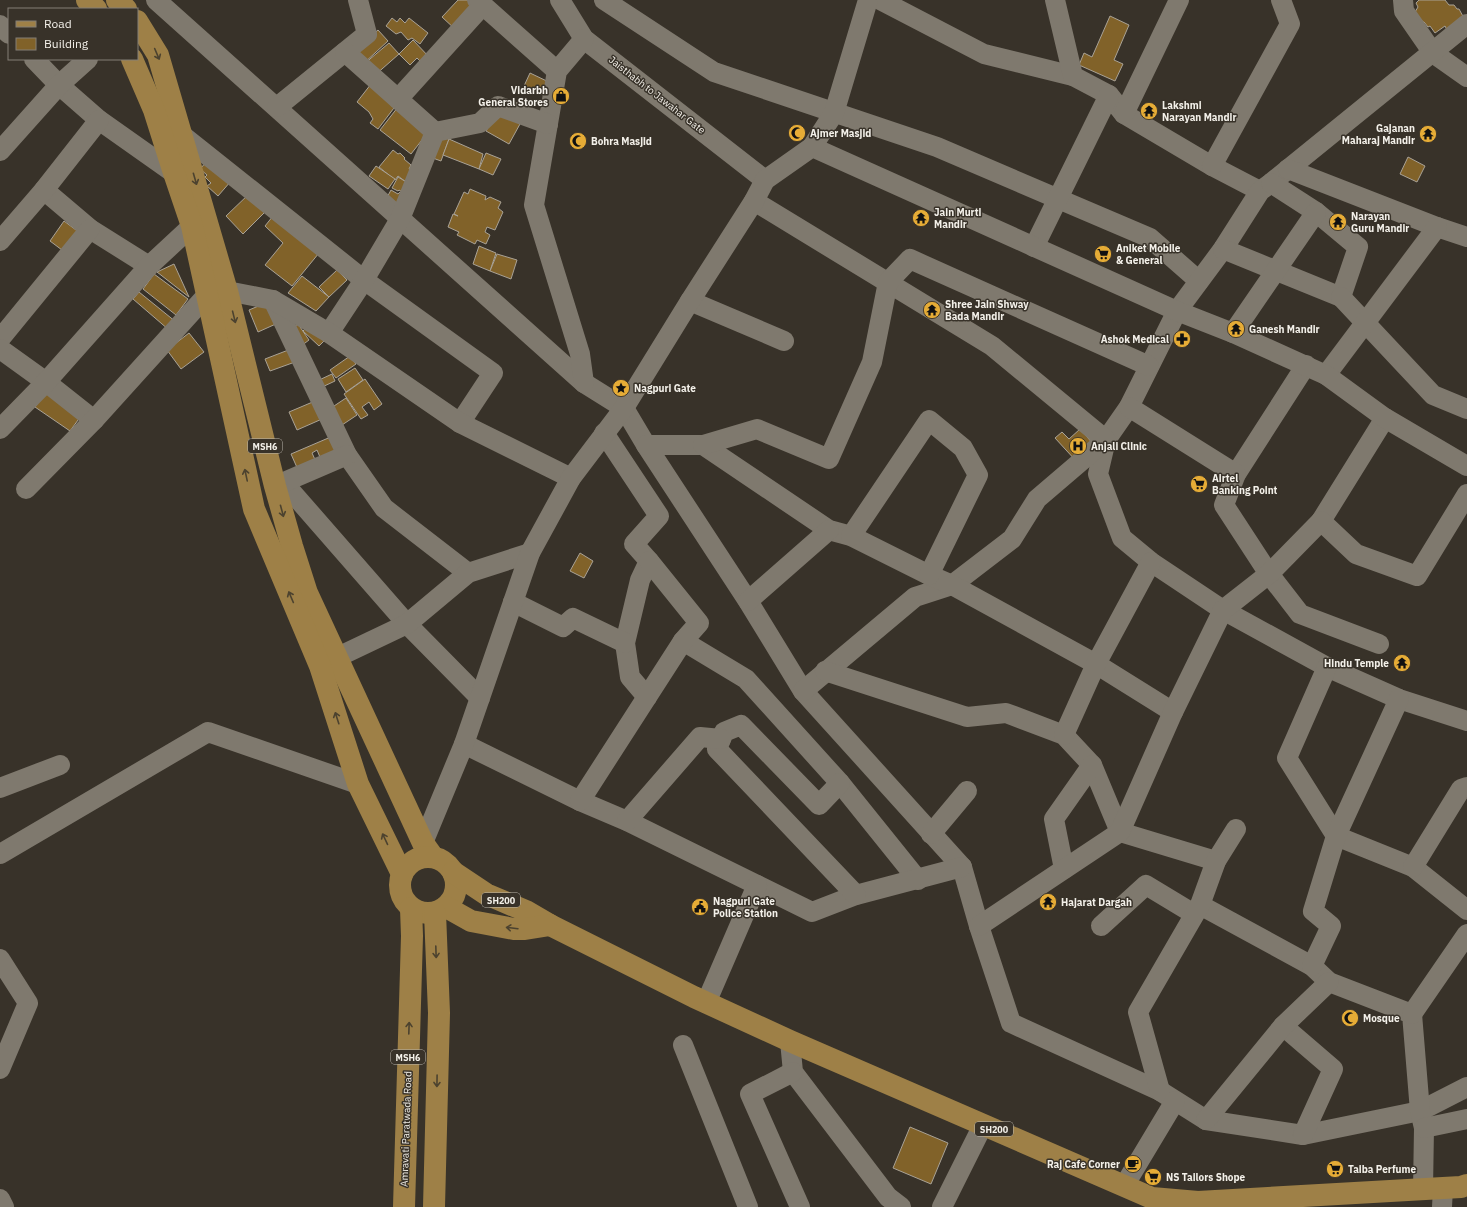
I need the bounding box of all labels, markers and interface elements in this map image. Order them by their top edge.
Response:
legend [8,8,138,60]
text: Road [44,16,72,31]
text: Building [44,36,89,51]
one-way arrow [154,48,161,60]
street label: Jaisthabh to Jawahar Gate [606,53,708,137]
place label: Vidarbh General Stores [478,84,548,109]
shop icon: Vidarbh General Stores [551,86,571,106]
place label: Lakshmi Narayan Mandir [1162,99,1236,124]
temple icon: Lakshmi Narayan Mandir [1139,101,1159,121]
place label: Gajanan Maharaj Mandir [1342,122,1415,147]
mosque icon: Ajmer Masjid [787,123,807,143]
temple icon: Gajanan Maharaj Mandir [1418,124,1438,144]
place label: Ajmer Masjid [810,127,871,140]
mosque icon: Bohra Masjid [568,131,588,151]
place label: Bohra Masjid [591,135,652,148]
one-way arrow [192,172,199,185]
place label: Jain Murti Mandir [934,206,982,231]
temple icon: Jain Murti Mandir [911,208,931,228]
place label: Narayan Guru Mandir [1351,210,1409,235]
temple icon: Narayan Guru Mandir [1328,212,1348,232]
place label: Aniket Mobile & General [1116,242,1181,267]
supermarket icon: Aniket Mobile & General [1093,244,1113,264]
place label: Shree Jain Shway Bada Mandir [945,298,1029,323]
temple icon: Shree Jain Shway Bada Mandir [922,300,942,320]
one-way arrow [230,310,238,323]
temple icon: Ganesh Mandir [1226,319,1246,339]
place label: Ganesh Mandir [1249,323,1320,336]
pharmacy icon: Ashok Medical [1172,329,1192,349]
place label: Ashok Medical [1101,333,1169,346]
place icon: Nagpuri Gate [611,378,631,398]
place label: Nagpuri Gate [634,382,696,395]
hospital icon: Anjali Clinic [1068,436,1088,456]
road number: MSH6 [248,439,282,453]
place label: Anjali Clinic [1091,440,1147,453]
one-way arrow [242,469,250,482]
place label: Airtel Banking Point [1212,472,1278,497]
supermarket icon: Airtel Banking Point [1189,474,1209,494]
one-way arrow [279,505,286,518]
one-way arrow [286,591,294,603]
temple icon: Hindu Temple [1392,653,1412,673]
place label: Hindu Temple [1324,657,1389,670]
one-way arrow [333,712,340,725]
one-way arrow [381,833,388,845]
temple icon: Hajarat Dargah [1038,892,1058,912]
road number: SH200 [482,893,520,907]
place label: Nagpuri Gate Police Station [713,895,778,920]
place label: Hajarat Dargah [1061,896,1132,909]
public building icon: Nagpuri Gate Police Station [690,897,710,917]
one-way arrow [506,924,519,932]
one-way arrow [432,945,440,958]
mosque icon: Mosque [1340,1008,1360,1028]
place label: Mosque [1363,1012,1400,1025]
one-way arrow [405,1022,413,1035]
road number: MSH6 [391,1050,425,1064]
street label: Amravati Paratwada Road [397,1071,415,1187]
one-way arrow [434,1074,441,1087]
road number: SH200 [975,1122,1013,1136]
cafe icon: Raj Cafe Corner [1123,1154,1143,1174]
place label: Raj Cafe Corner [1047,1158,1120,1171]
supermarket icon: Taiba Perfume [1325,1159,1345,1179]
place label: Taiba Perfume [1348,1163,1416,1176]
supermarket icon: NS Tailors Shope [1143,1167,1163,1187]
place label: NS Tailors Shope [1166,1171,1246,1184]

